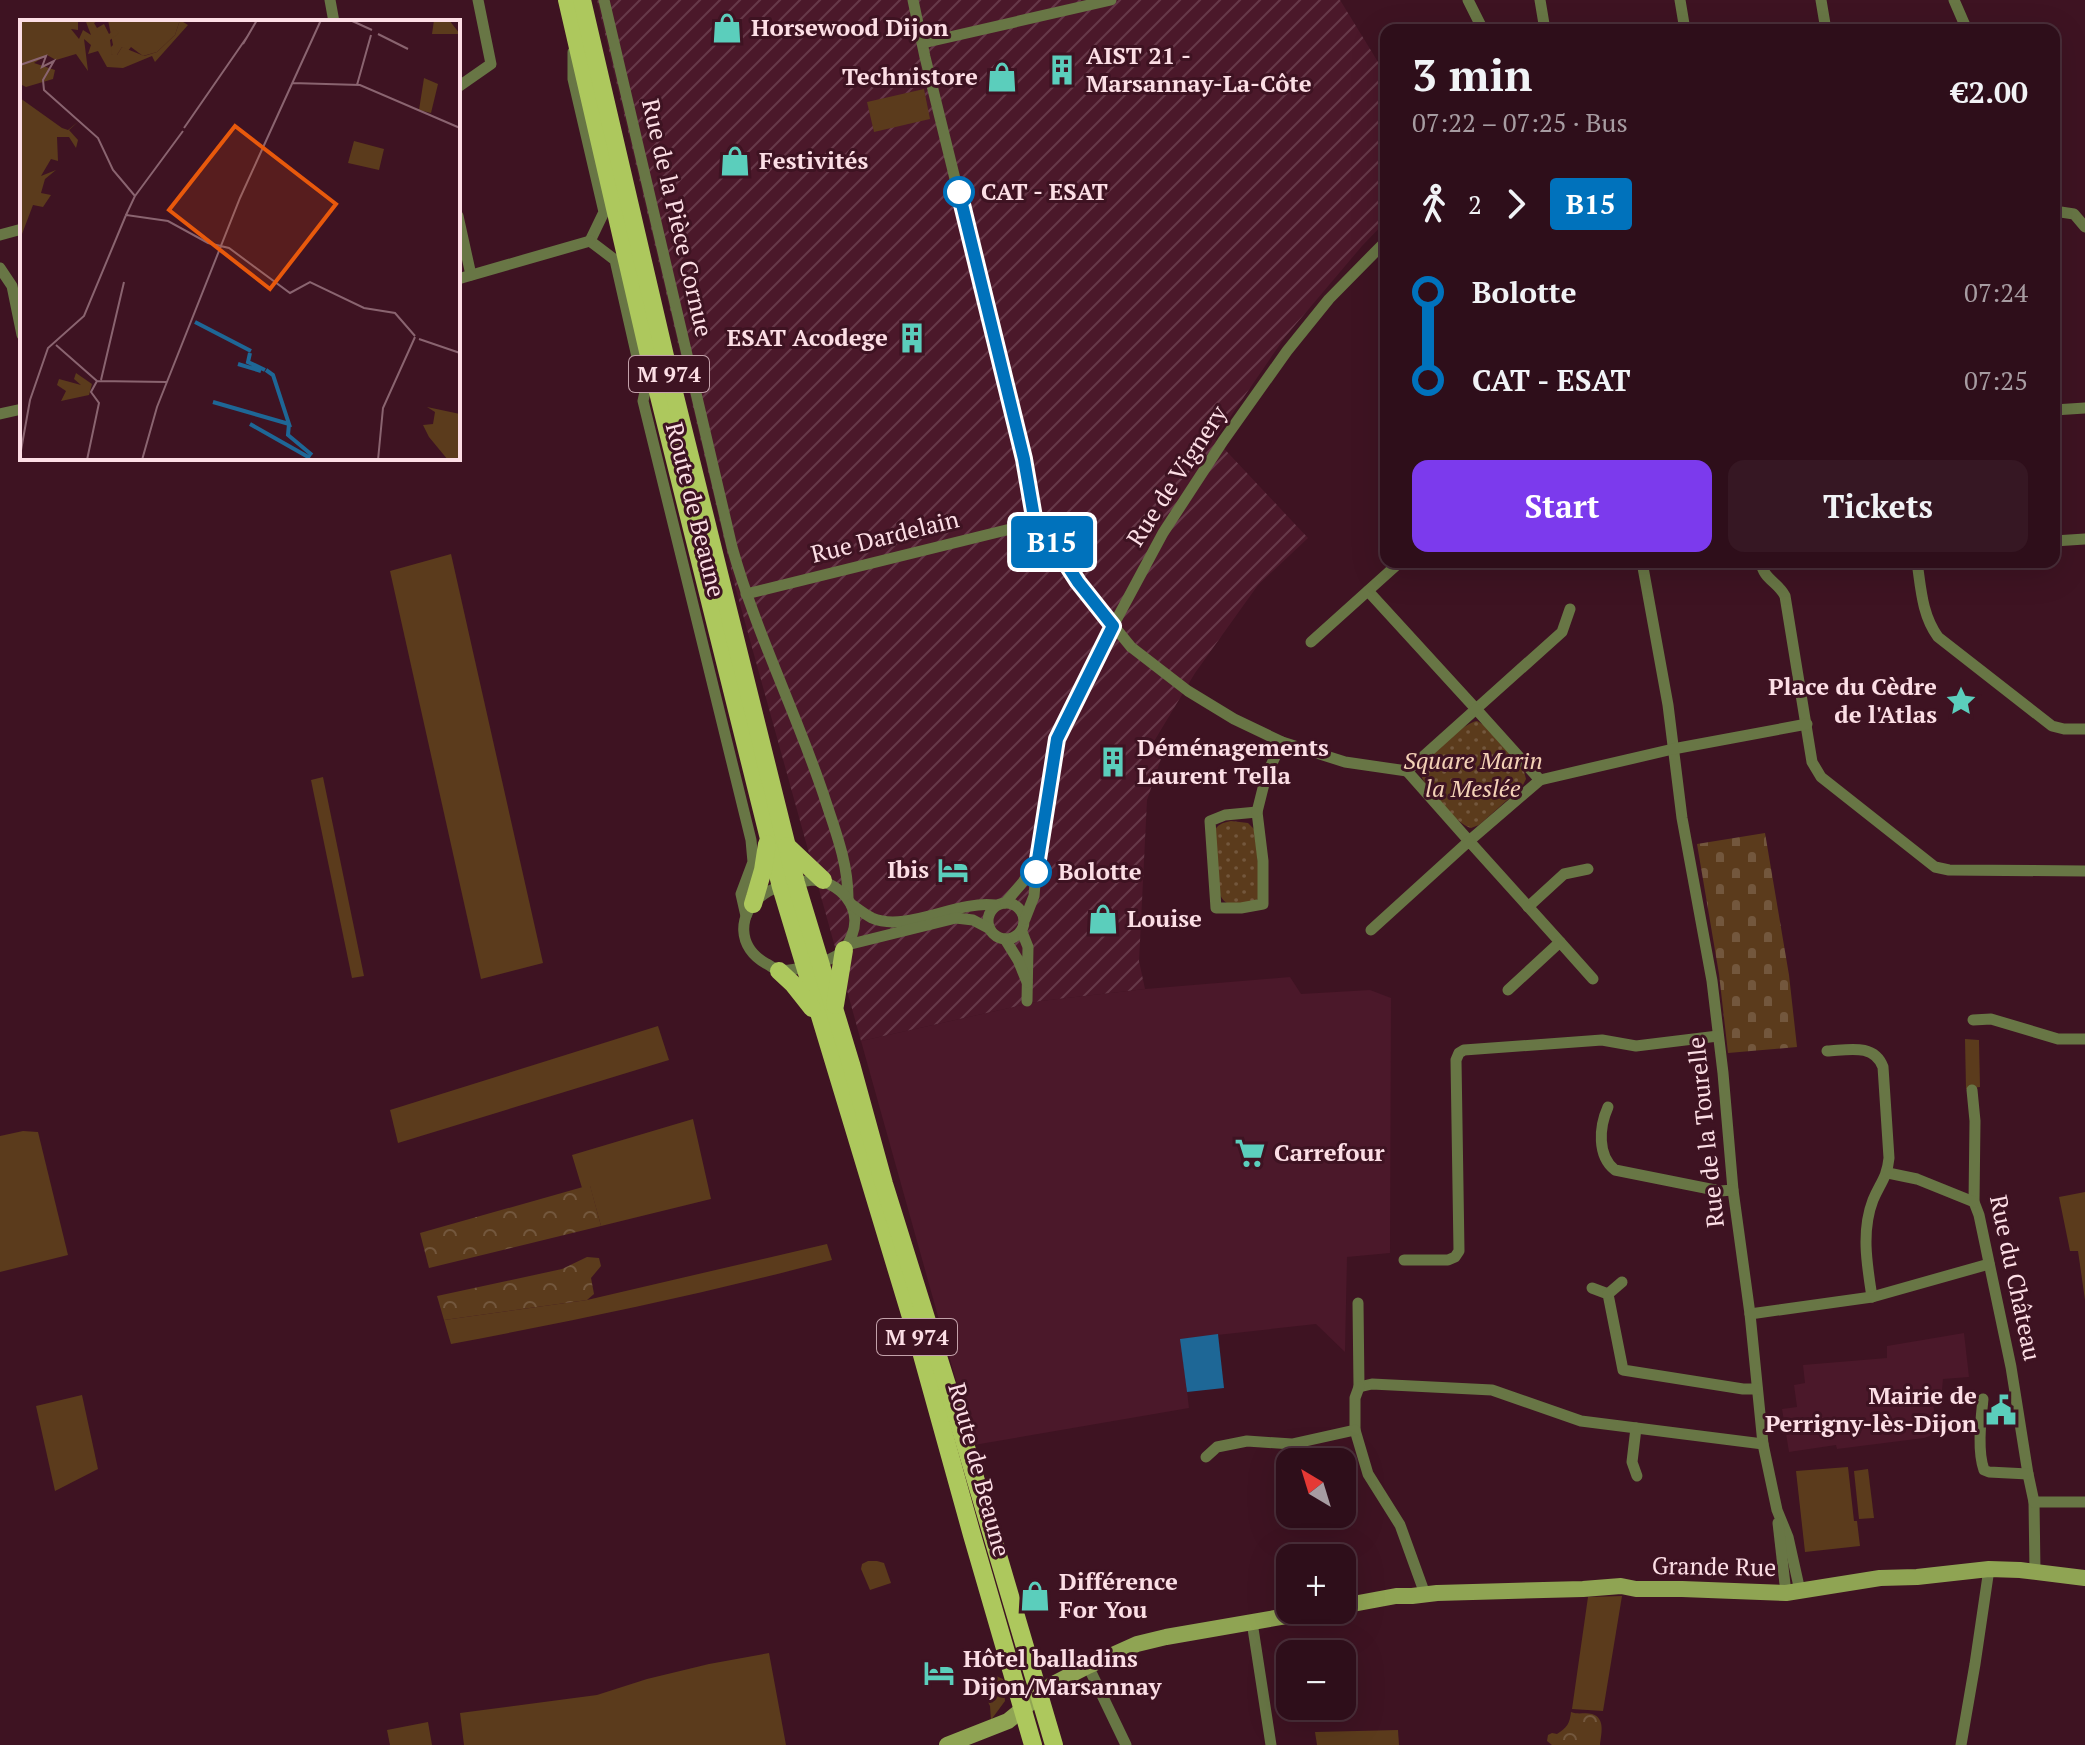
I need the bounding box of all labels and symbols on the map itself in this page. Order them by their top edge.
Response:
shop icon: Horsewood Dijon [710,11,744,45]
place label: Horsewood Dijon [751,11,949,43]
inset map [20,20,460,460]
place label: AIST 21 - Marsannay-La-Côte [1086,39,1312,99]
building icon: AIST 21 - Marsannay-La-Côte [1045,53,1079,87]
place label: Technistore [842,60,978,92]
shop icon: Technistore [985,60,1019,94]
street label: Rue de la Pièce Cornue [635,96,721,340]
shop icon: Festivités [718,144,752,178]
place label: Festivités [759,144,868,176]
place label: CAT - ESAT [981,175,1108,207]
marker: CAT - ESAT [944,177,974,207]
place label: ESAT Acodege [727,321,888,353]
building icon: ESAT Acodege [895,321,929,355]
road number: M 974 [629,356,709,392]
street label: Rue de Vignery [1119,398,1234,552]
street label: Route de Beaune [659,419,733,600]
street label: Rue Dardelain [807,502,962,570]
line badge: B15 [1006,516,1098,568]
place label: Place du Cèdre de l'Atlas [1768,670,1937,730]
place icon: Place du Cèdre de l'Atlas [1944,684,1978,718]
place label: Déménagements Laurent Tella [1137,731,1329,791]
park label: Square Marin la Meslée [1403,744,1543,804]
building icon: Déménagements Laurent Tella [1096,745,1130,779]
place label: Ibis [887,853,929,885]
hotel icon: Ibis [936,853,970,887]
place label: Bolotte [1058,855,1142,887]
marker: Bolotte [1021,857,1051,887]
shop icon: Louise [1086,902,1120,936]
place label: Louise [1127,902,1202,934]
street label: Rue de la Tourelle [1679,1035,1731,1229]
supermarket icon: Carrefour [1233,1136,1267,1170]
place label: Carrefour [1274,1136,1385,1168]
street label: Rue du Château [1983,1192,2049,1364]
road number: M 974 [877,1319,957,1355]
street label: Route de Beaune [941,1379,1019,1560]
place label: Mairie de Perrigny-lès-Dijon [1765,1379,1978,1439]
public building icon: Mairie de Perrigny-lès-Dijon [1984,1393,2018,1427]
north arrow [1276,1448,1356,1528]
street label: Grande Rue [1652,1549,1777,1583]
place label: Différence For You [1059,1565,1178,1625]
shop icon: Différence For You [1018,1579,1052,1613]
place label: Hôtel balladins Dijon/Marsannay [963,1642,1163,1702]
hotel icon: Hôtel balladins Dijon/Marsannay [922,1656,956,1690]

